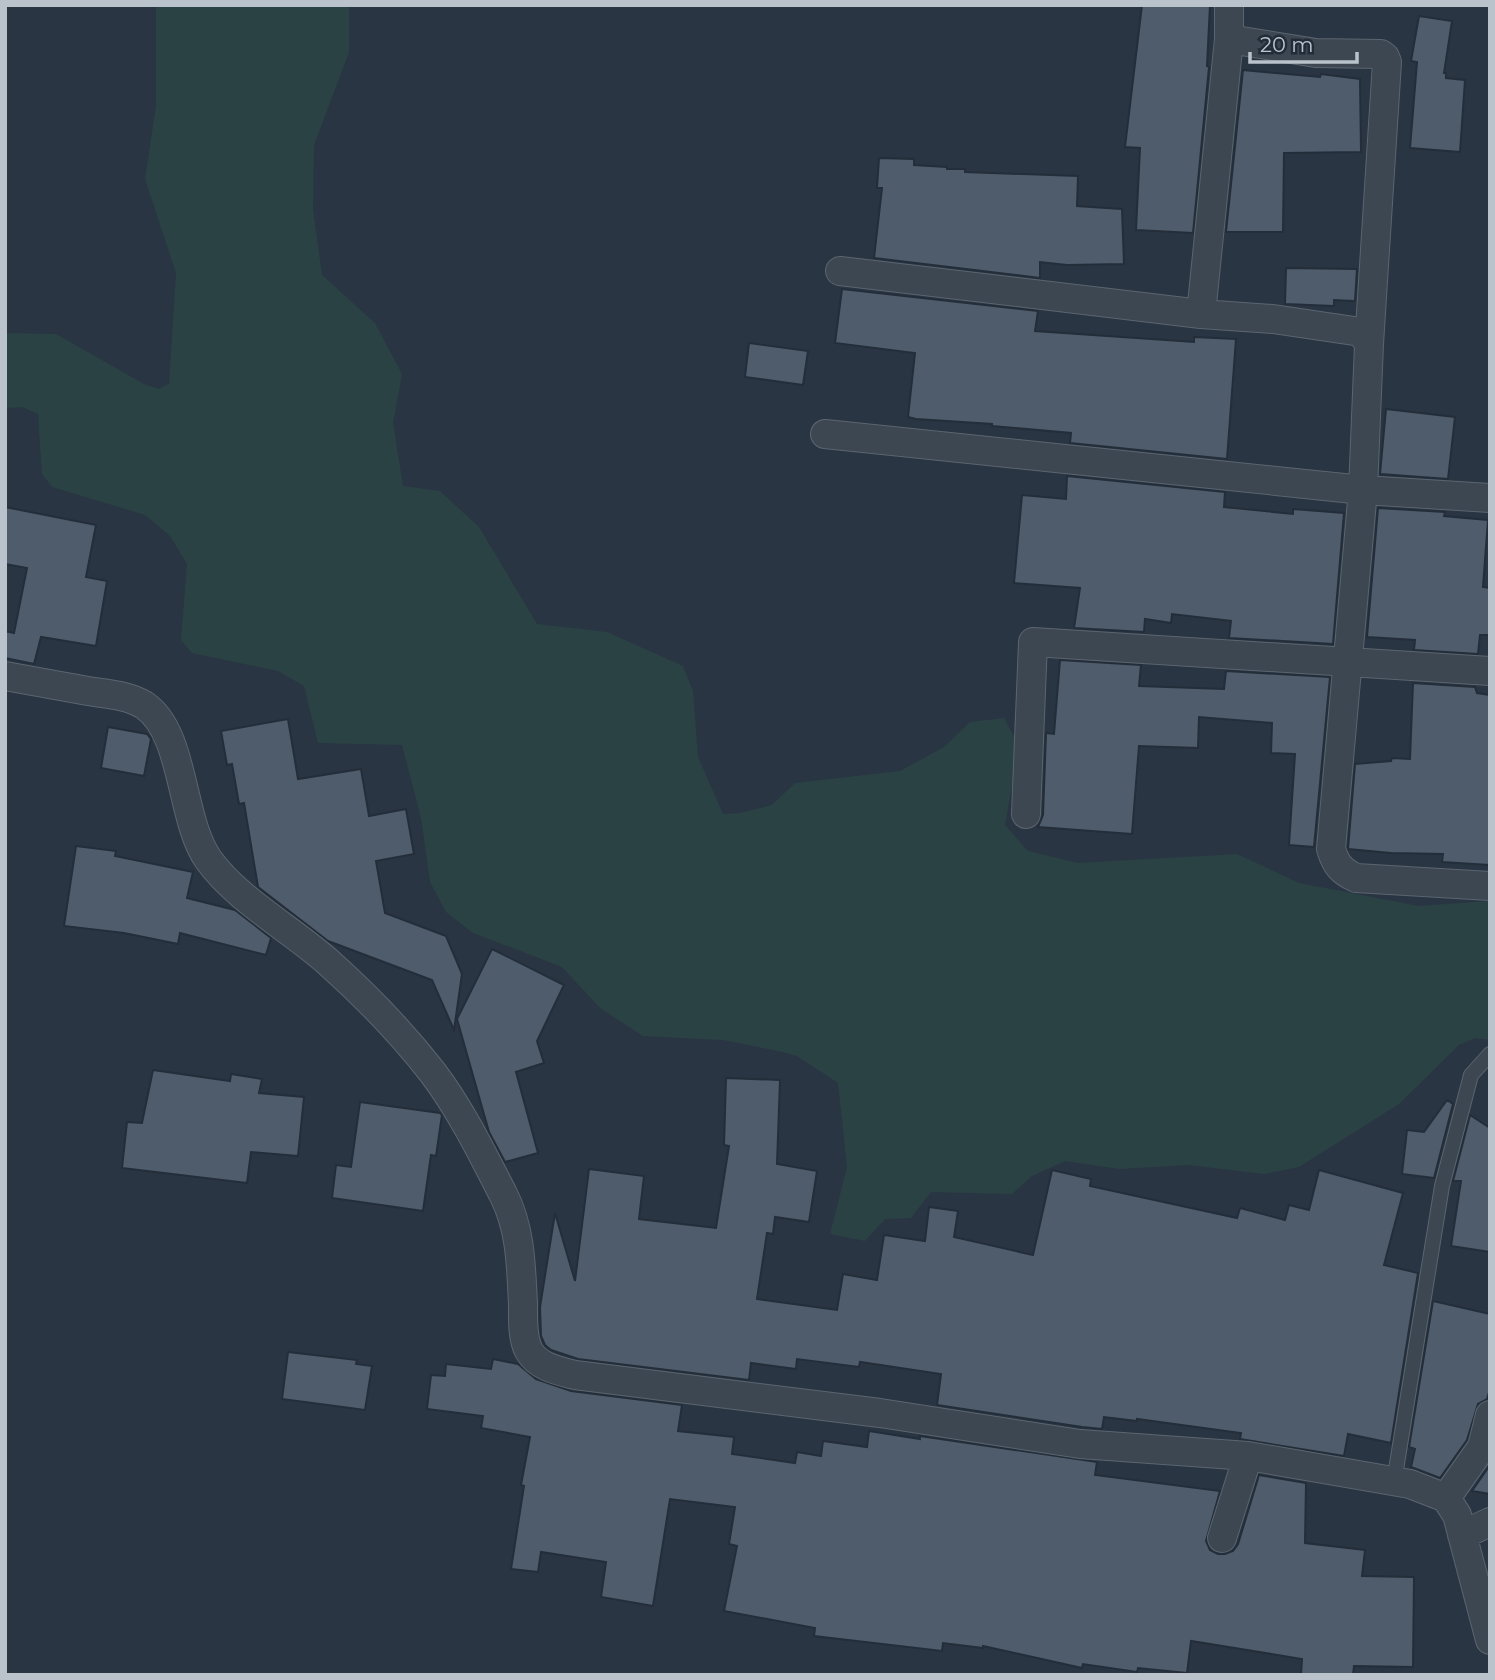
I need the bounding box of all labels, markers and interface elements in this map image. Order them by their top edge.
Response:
scale bar [1250,21,1357,65]
text: 20 m [1260,32,1314,57]

